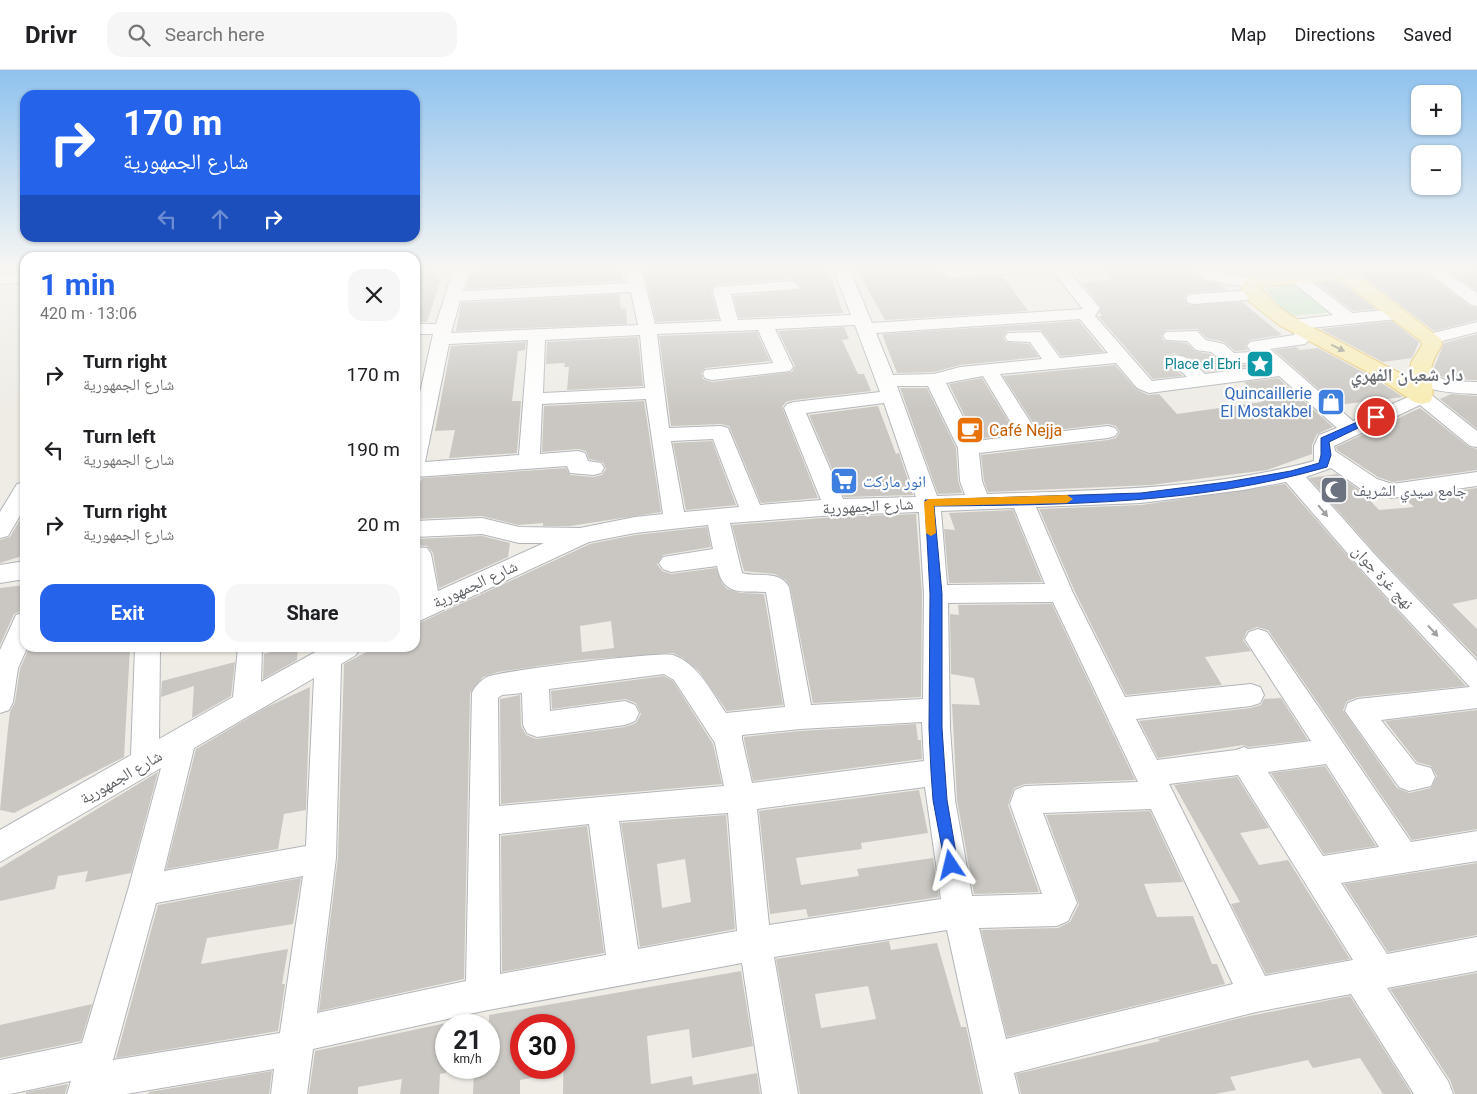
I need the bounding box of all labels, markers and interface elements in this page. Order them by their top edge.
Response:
search box [107,12,457,57]
text: Drivr [25,21,77,49]
icon: search [125,21,153,49]
text: Search here [165,23,265,46]
text: Map [1231,24,1266,45]
text: Directions [1294,24,1375,45]
text: Saved [1403,24,1452,45]
map controls [1411,85,1461,195]
button: + [1411,85,1461,135]
text: 170 m [123,103,222,144]
icon: right [40,110,105,175]
button: − [1411,145,1461,195]
text: شارع الجمهورية [123,149,249,174]
icon: left [153,205,181,233]
icon: ahead [206,205,234,233]
icon: right [259,205,287,233]
text: 1 min [40,267,115,302]
button: close [348,269,400,321]
text: 420 m · 13:06 [40,304,137,323]
one-way arrow [1331,344,1345,352]
place icon: Place el Ebri [1245,349,1275,379]
text: Turn right [83,350,167,373]
place label: Place el Ebri [1165,356,1241,372]
icon: right [40,361,68,389]
text: 170 m [347,363,400,386]
district label: دار شعبان الفهري [1351,364,1464,389]
text: شارع الجمهورية [83,375,174,394]
place label: Quincaillerie El Mostakbel [1220,384,1312,421]
shop icon: Quincaillerie El Mostakbel [1316,387,1346,417]
pin [1355,396,1397,438]
icon: arrive [1362,403,1390,431]
cafe icon: Café Nejja [955,415,985,445]
place label: Café Nejja [989,421,1062,440]
text: Turn left [83,425,156,448]
icon: left [40,436,68,464]
text: 190 m [347,438,400,461]
text: شارع الجمهورية [83,450,174,469]
supermarket icon: انور ماركت [829,466,859,496]
place label: انور ماركت [863,472,926,491]
mosque icon: جامع سيدي الشريف [1319,475,1349,505]
place label: جامع سيدي الشريف [1353,481,1467,503]
street label: شارع الجمهورية [822,494,914,519]
text: Turn right [83,500,167,523]
one-way arrow [1317,504,1328,517]
icon: right [40,511,68,539]
text: 20 m [357,513,400,536]
text: شارع الجمهورية [83,525,174,544]
street label: نهج غرة جوان [1348,541,1418,614]
street label: شارع الجمهورية [430,556,521,613]
button: Exit [40,584,215,642]
button: Share [225,584,400,642]
one-way arrow [1427,624,1439,636]
street label: شارع الجمهورية [77,746,166,809]
position arrow [924,838,976,890]
speed limit sign: 30 [510,1014,575,1079]
text: 21 [453,1026,482,1055]
text: km/h [453,1052,482,1066]

